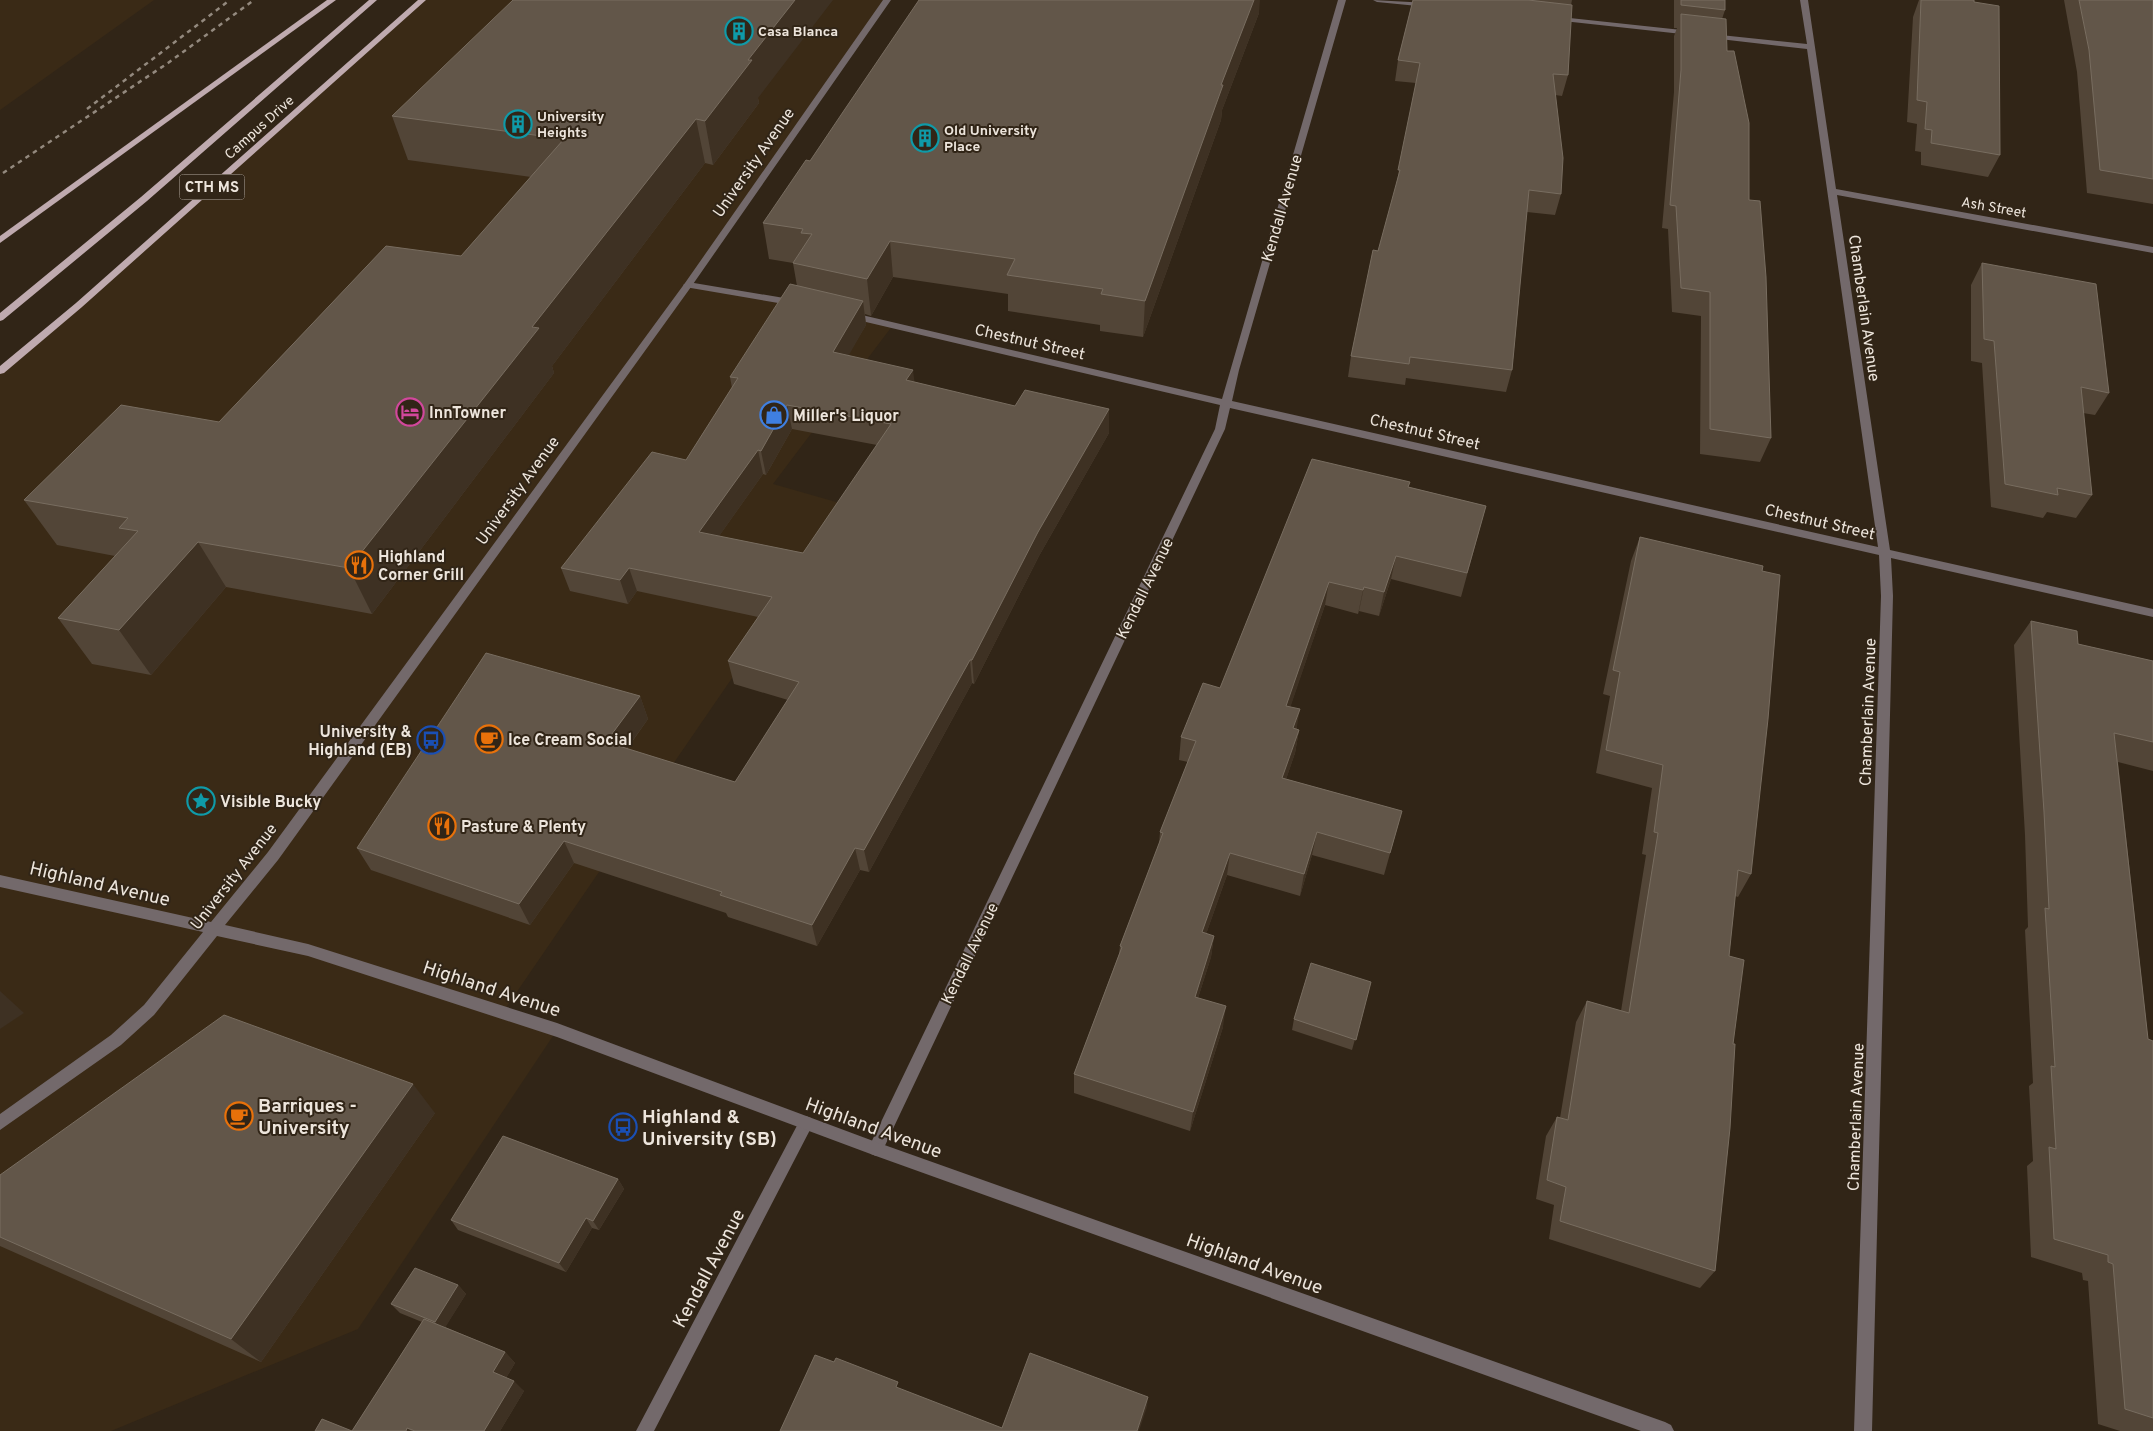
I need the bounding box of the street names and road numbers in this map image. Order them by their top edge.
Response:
street label: Campus Drive [222,93,298,164]
street label: University Avenue [709,104,800,222]
street label: Kendall Avenue [1258,153,1308,264]
road number: CTH MS [180,174,244,200]
street label: Ash Street [1960,194,2028,223]
street label: Chamberlain Avenue [1843,234,1883,383]
street label: Chestnut Street [972,321,1087,365]
street label: Chestnut Street [1367,411,1482,455]
street label: University Avenue [472,433,565,549]
street label: Chestnut Street [1762,501,1877,545]
street label: Kendall Avenue [1113,535,1179,643]
street label: Chamberlain Avenue [1856,638,1882,786]
street label: University Avenue [187,820,282,934]
street label: Highland Avenue [27,857,172,913]
street label: Kendall Avenue [938,900,1004,1008]
street label: Highland Avenue [419,956,563,1024]
street label: Chamberlain Avenue [1844,1043,1870,1191]
street label: Highland Avenue [802,1093,945,1165]
street label: Kendall Avenue [668,1205,751,1333]
street label: Highland Avenue [1183,1229,1326,1301]

